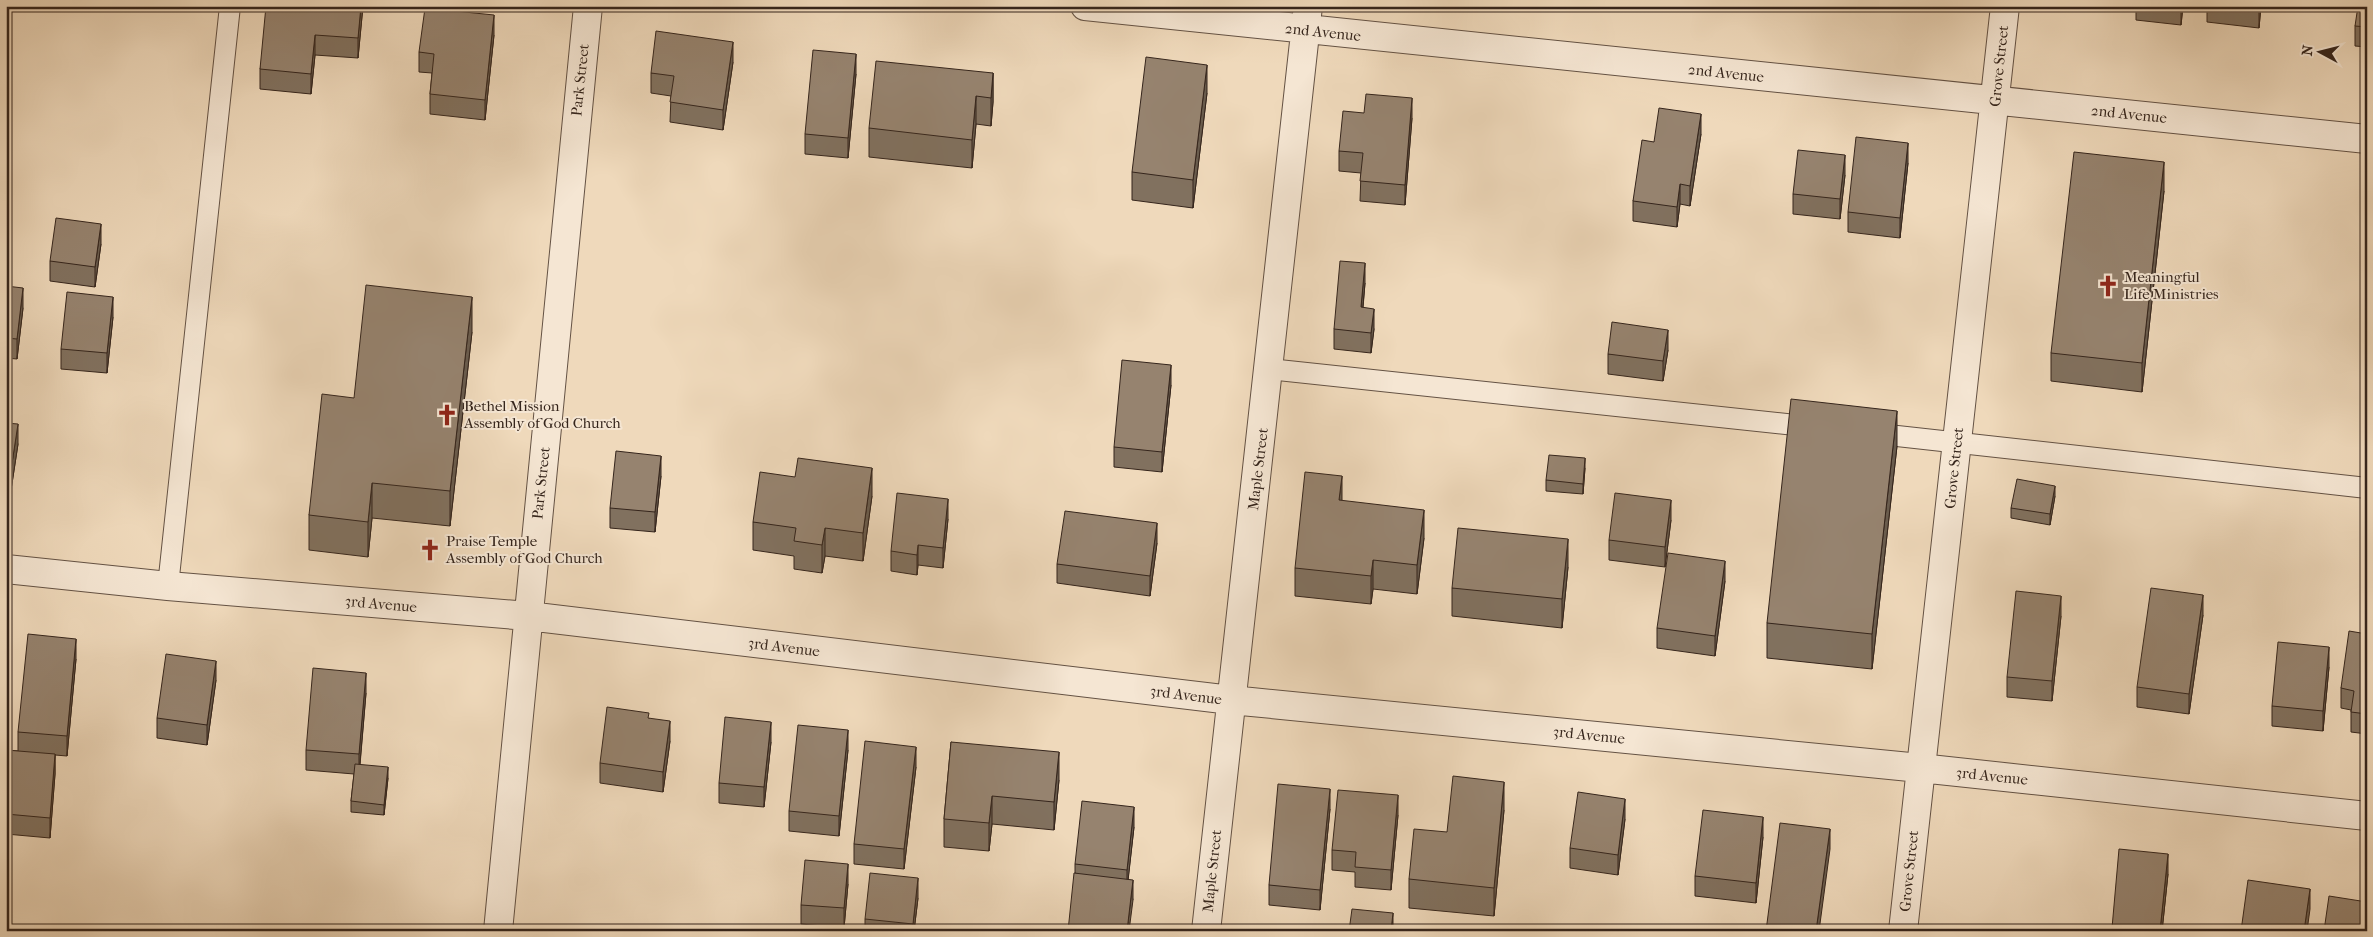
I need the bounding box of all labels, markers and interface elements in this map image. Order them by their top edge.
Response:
street label: 2nd Avenue [1284,19,1362,45]
street label: Grove Street [1986,24,2012,108]
north arrow [2296,28,2346,78]
street label: Park Street [567,42,593,117]
text: N [2299,44,2317,57]
street label: 2nd Avenue [1687,60,1765,86]
street label: 2nd Avenue [2090,101,2168,127]
place label: Meaningful Life Ministries [2124,268,2219,303]
church icon: Meaningful Life Ministries [2095,273,2121,299]
place label: Bethel Mission Assembly of God Church [463,397,621,432]
church icon: Bethel Mission Assembly of God Church [434,402,460,428]
street label: Maple Street [1244,426,1272,511]
street label: Grove Street [1941,426,1967,510]
street label: Park Street [528,445,554,520]
place label: Praise Temple Assembly of God Church [445,532,603,567]
church icon: Praise Temple Assembly of God Church [417,537,443,563]
street label: 3rd Avenue [344,592,418,616]
street label: 3rd Avenue [747,634,821,660]
street label: 3rd Avenue [1149,682,1223,708]
street label: 3rd Avenue [1552,722,1626,748]
street label: 3rd Avenue [1955,763,2029,789]
street label: Maple Street [1199,828,1225,913]
street label: Grove Street [1896,829,1922,913]

